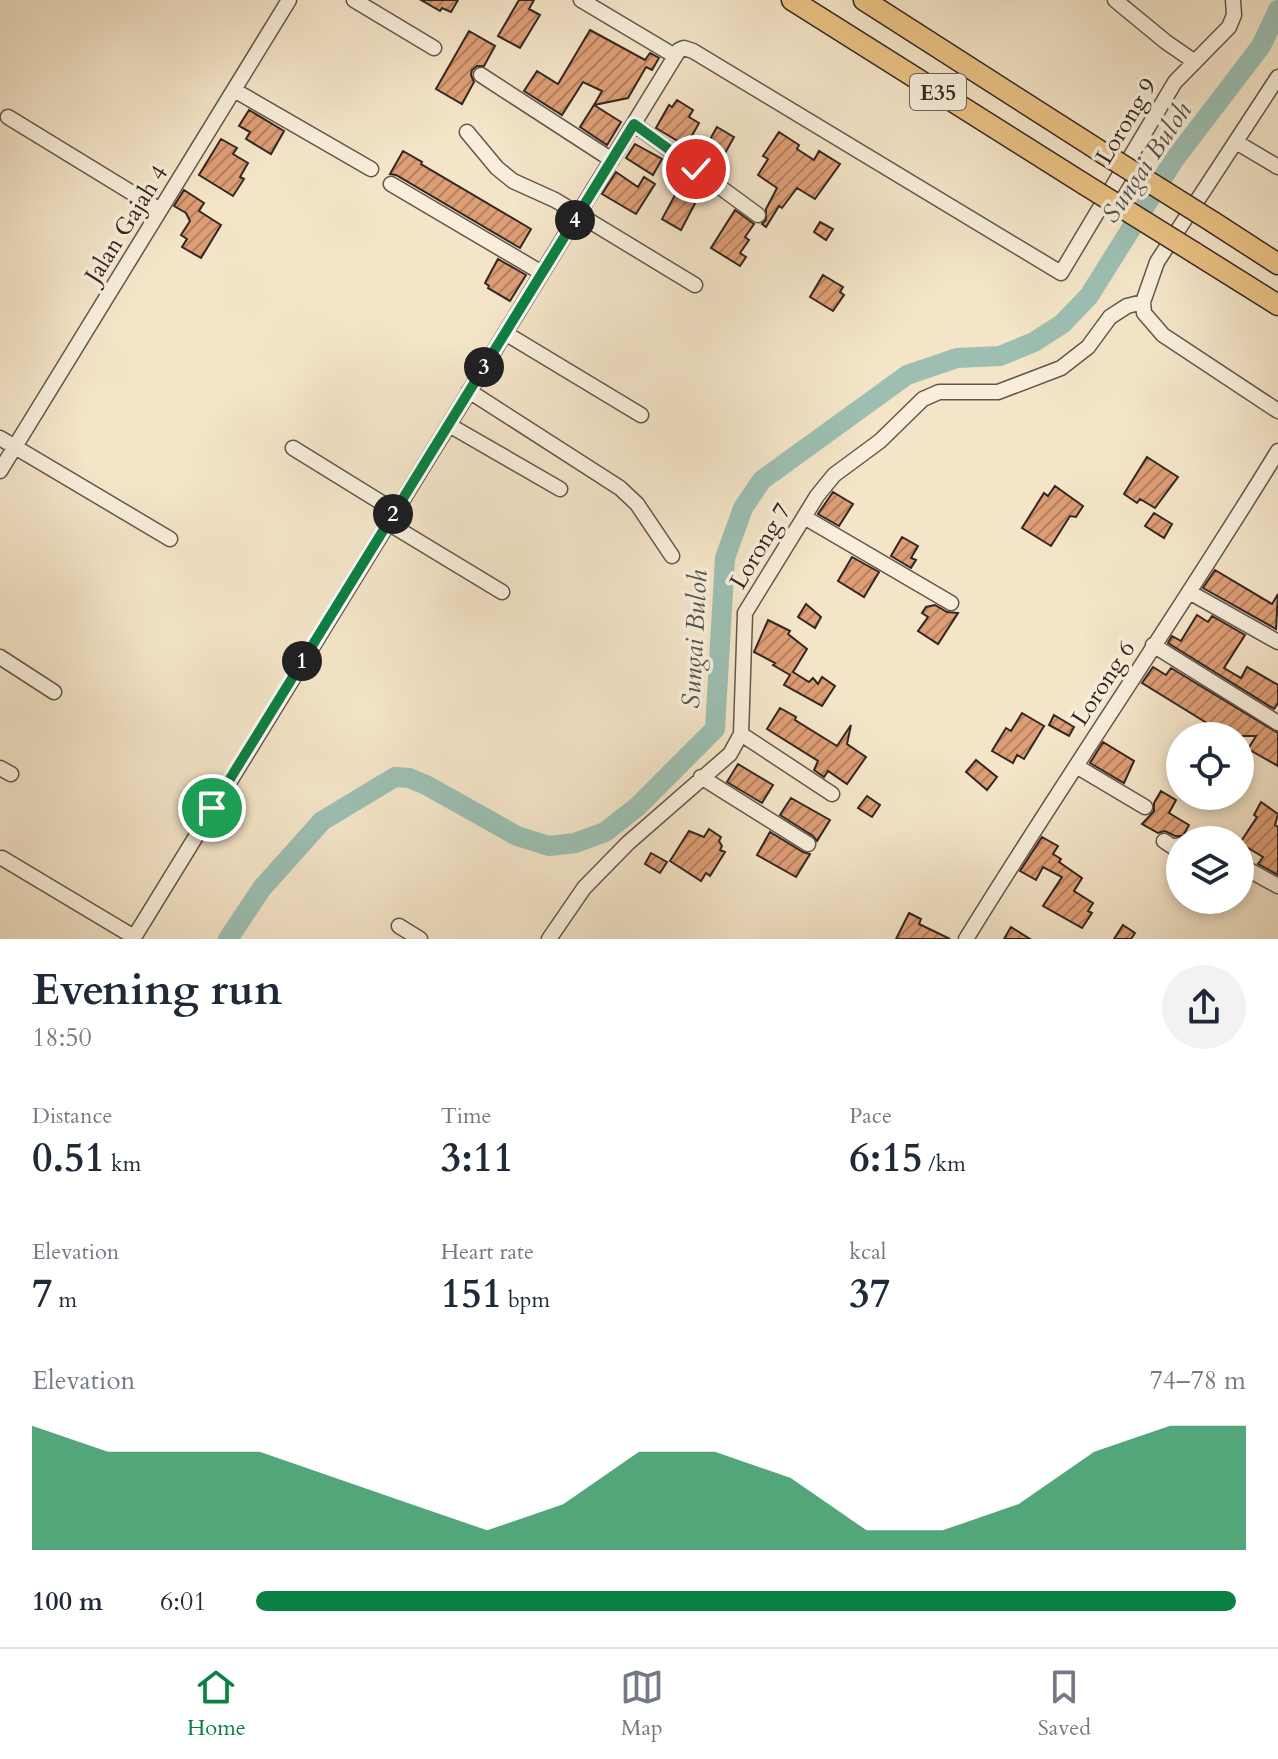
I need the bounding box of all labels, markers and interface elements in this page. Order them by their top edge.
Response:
street label: Lorong 9 [1088,72,1165,170]
road number: E35 [910,74,966,110]
water label: Sungai Buloh [1093,95,1200,230]
pin [662,135,730,203]
icon: check [674,147,718,191]
street label: Jalan Gajah 4 [75,159,176,292]
pin: 4 [555,200,595,240]
text: 4 [569,205,581,235]
pin: 3 [464,347,504,387]
text: 3 [478,352,490,382]
pin: 2 [373,494,413,534]
street label: Lorong 7 [722,497,799,595]
text: 2 [387,499,399,529]
water label: Sungai Buloh [673,568,716,709]
street label: Lorong 6 [1064,634,1143,732]
pin: 1 [282,641,322,681]
text: 1 [296,646,308,676]
map controls [1166,722,1254,914]
button: locate [1166,722,1254,810]
pin [178,774,246,842]
icon: arrive [190,786,234,830]
button: layers [1166,826,1254,914]
text: Evening run [32,960,282,1020]
button: share [1162,965,1246,1049]
text: 18:50 [32,1020,92,1055]
text: Distance [32,1101,112,1131]
text: Time [441,1101,492,1131]
text: Pace [849,1101,892,1131]
text: 0.51 [32,1131,105,1186]
text: 3:11 [441,1131,514,1186]
text: 6:15 [849,1131,922,1186]
text: km [105,1149,141,1179]
text: /km [922,1149,966,1179]
text: Elevation [32,1237,119,1267]
text: Heart rate [441,1237,534,1267]
text: kcal [849,1237,886,1267]
text: 7 [32,1267,53,1322]
text: 151 [441,1267,502,1322]
text: 37 [849,1267,890,1322]
text: m [53,1285,77,1315]
text: bpm [502,1285,550,1315]
text: Elevation [32,1363,135,1398]
text: 74–78 m [1149,1363,1246,1398]
text: 100 m [32,1584,103,1619]
text: 6:01 [160,1584,207,1619]
tab: Home [187,1665,246,1743]
tab: Map [620,1665,664,1743]
tab: Saved [1038,1665,1091,1743]

